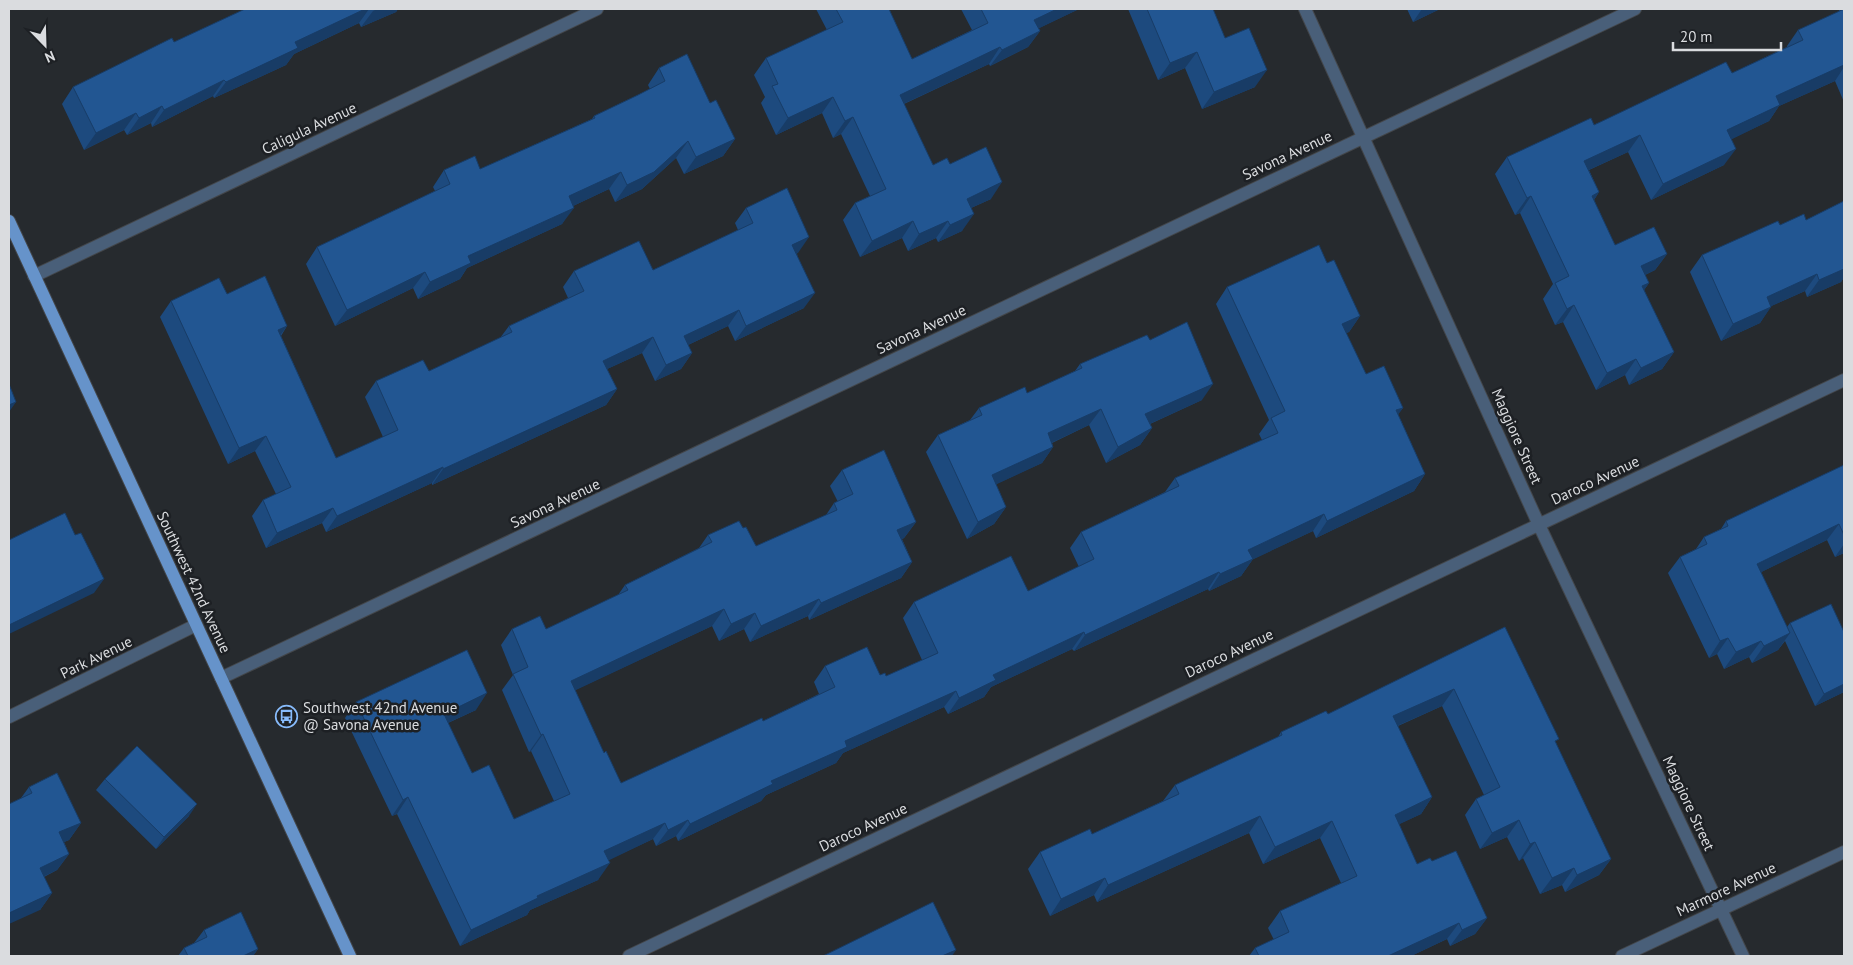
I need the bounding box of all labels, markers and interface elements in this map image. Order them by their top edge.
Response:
north arrow [20,20,70,70]
scale bar [1673,20,1780,52]
text: 20 m [1680,27,1713,46]
text: N [42,47,58,67]
street label: Caligula Avenue [259,98,359,158]
street label: Savona Avenue [1239,126,1335,184]
street label: Savona Avenue [873,300,969,358]
street label: Maggiore Street [1487,385,1547,487]
street label: Daroco Avenue [1548,451,1642,509]
street label: Savona Avenue [507,474,603,532]
street label: Southwest 42nd Avenue [153,508,235,656]
street label: Daroco Avenue [1182,624,1276,682]
street label: Park Avenue [57,631,135,683]
place label: Southwest 42nd Avenue @ Savona Avenue [303,698,457,734]
bus stop icon: Southwest 42nd Avenue @ Savona Avenue [275,704,299,728]
street label: Maggiore Street [1659,753,1719,853]
street label: Daroco Avenue [816,798,910,856]
street label: Marmore Avenue [1673,858,1779,920]

